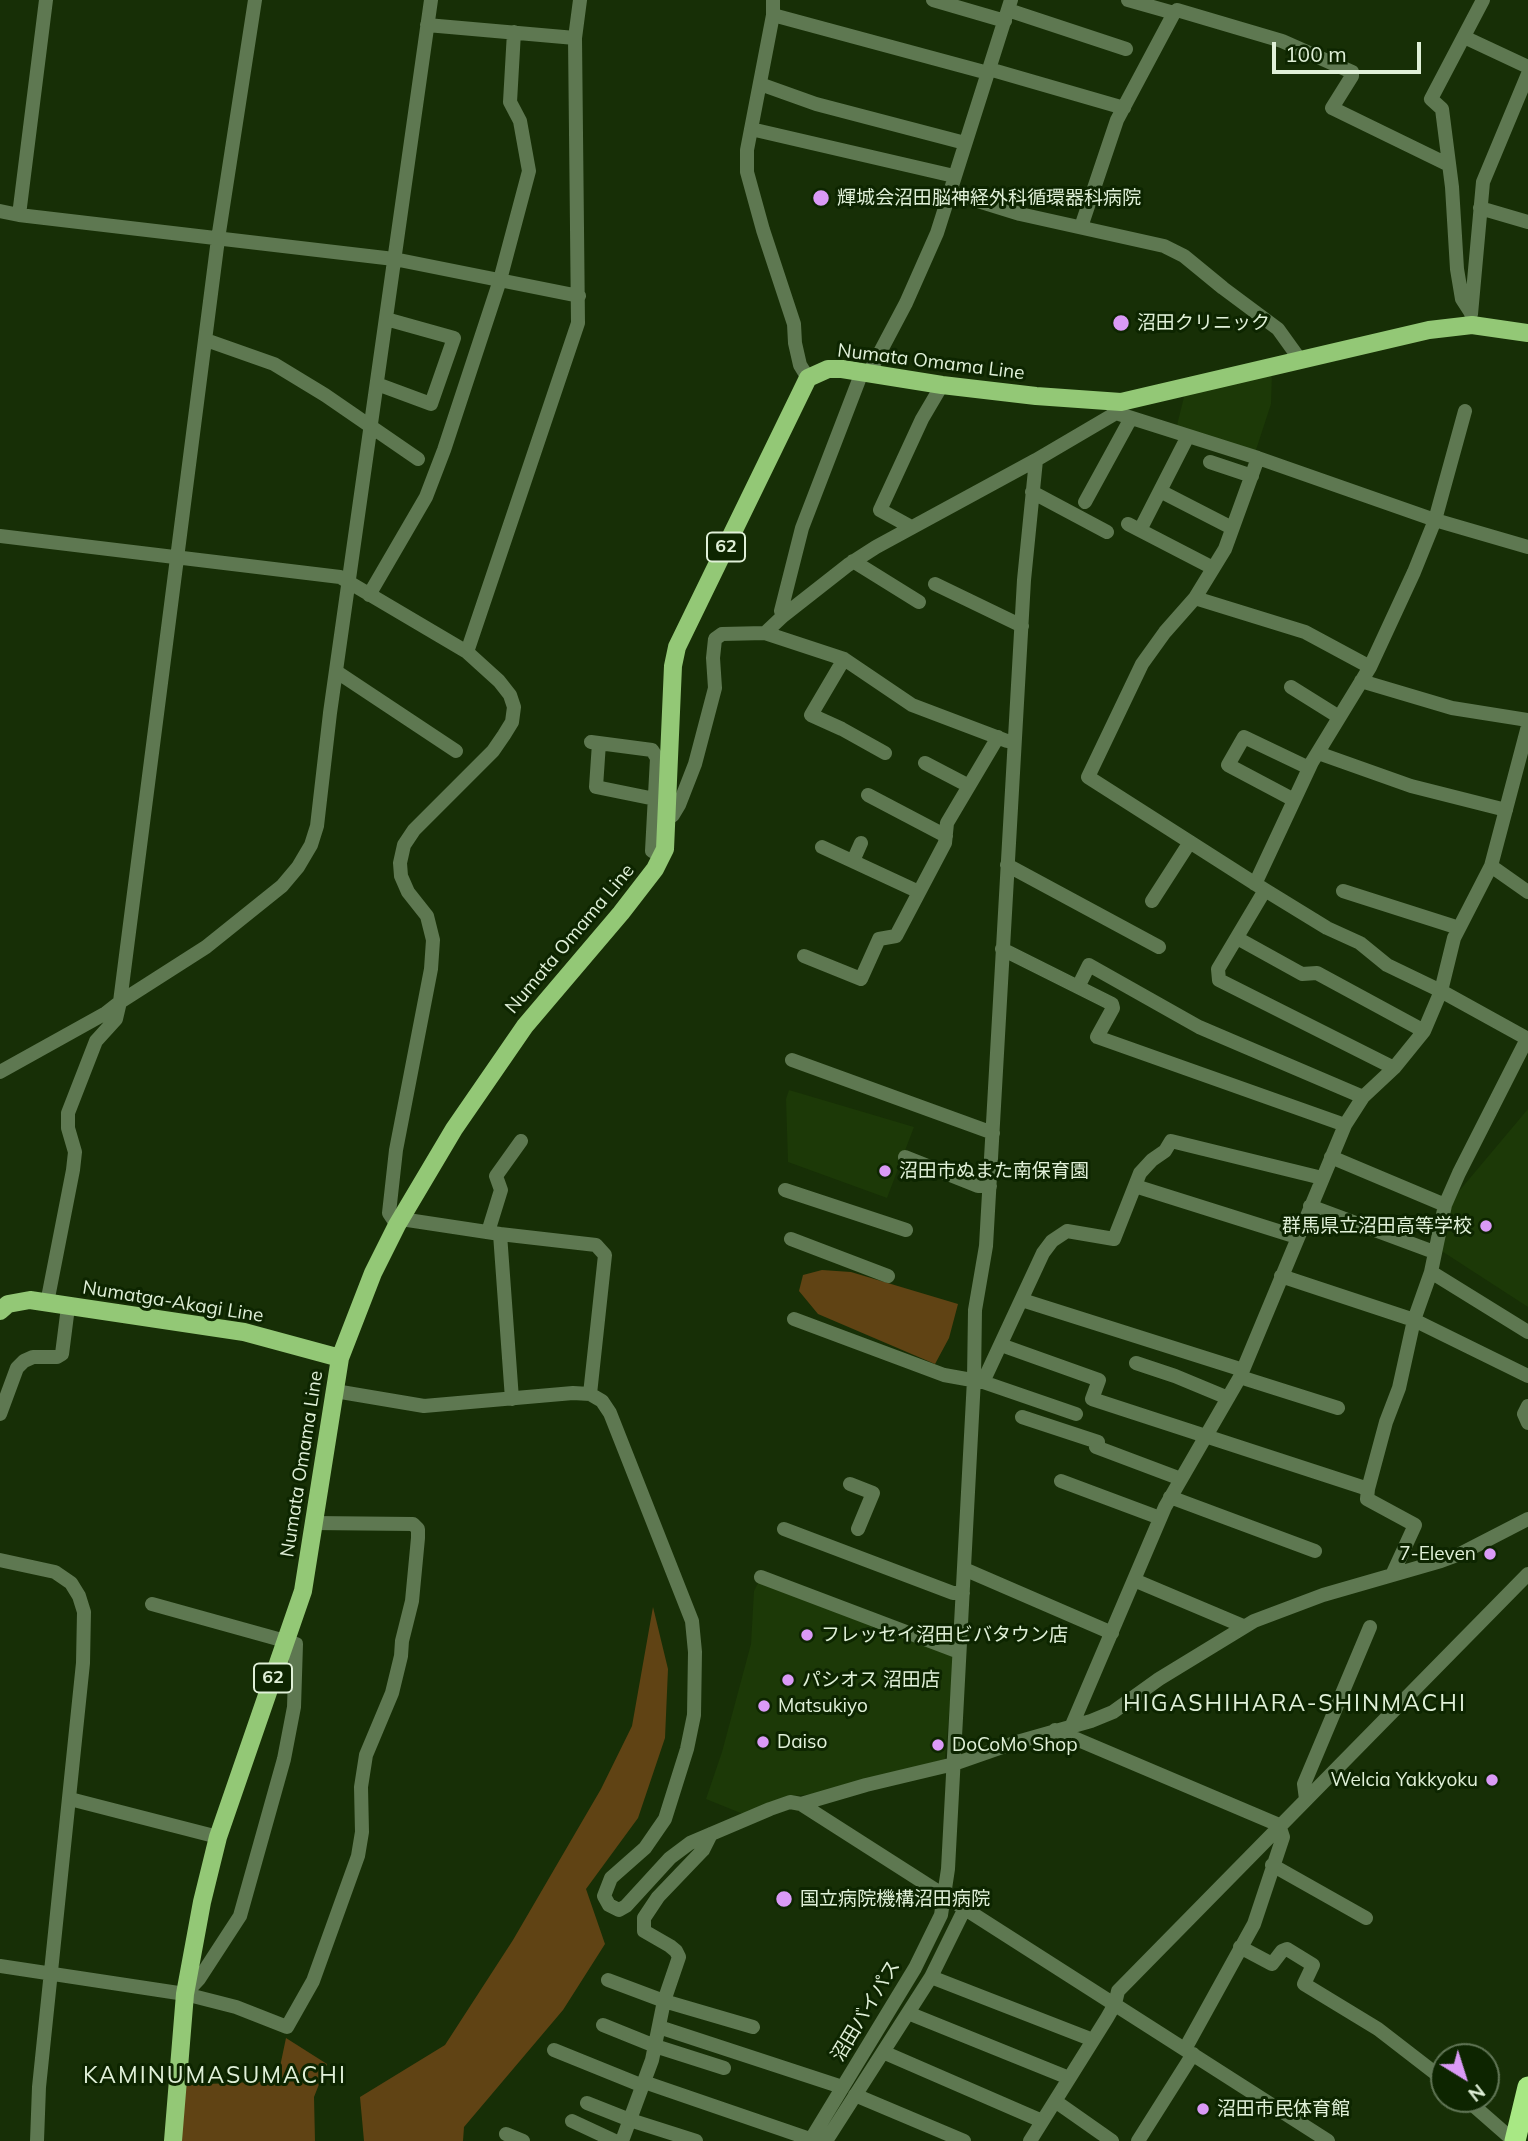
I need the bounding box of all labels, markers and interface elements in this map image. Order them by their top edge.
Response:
scale bar [1276,28,1425,72]
text: 100 m [1285,41,1347,67]
place label: 輝城会沼田脳神経外科循環器科病院 [837,187,1141,209]
marker: 輝城会沼田脳神経外科循環器科病院 [811,188,831,208]
place label: 沼田クリニック [1137,312,1270,334]
marker: 沼田クリニック [1111,313,1131,333]
street label: Numata Omama Line [836,339,1026,385]
road number: 62 [707,532,745,562]
street label: Numata Omama Line [501,860,639,1018]
place label: 沼田市ぬまた南保育園 [899,1160,1089,1182]
marker: 沼田市ぬまた南保育園 [877,1163,893,1179]
place label: 群馬県立沼田高等学校 [1282,1215,1472,1237]
marker: 群馬県立沼田高等学校 [1478,1218,1494,1234]
street label: Numatga-Akagi Line [81,1276,265,1328]
street label: Numata Omama Line [276,1369,328,1559]
place label: 7-Eleven [1399,1543,1476,1565]
marker: 7-Eleven [1482,1546,1498,1562]
place label: フレッセイ沼田ビバタウン店 [821,1624,1068,1646]
marker: フレッセイ沼田ビバタウン店 [799,1627,815,1643]
road number: 62 [254,1664,292,1693]
place label: パシオス 沼田店 [802,1669,940,1691]
marker: パシオス 沼田店 [780,1672,796,1688]
district label: HIGASHIHARA-SHINMACHI [1126,1690,1464,1718]
place label: Matsukiyo [778,1695,868,1717]
marker: Matsukiyo [756,1698,772,1714]
place label: Daiso [777,1731,827,1753]
marker: Daiso [755,1734,771,1750]
place label: DoCoMo Shop [952,1734,1078,1756]
marker: DoCoMo Shop [930,1737,946,1753]
place label: Welcia Yakkyoku [1331,1769,1478,1791]
marker: Welcia Yakkyoku [1484,1772,1500,1788]
place label: 国立病院機構沼田病院 [800,1888,990,1910]
marker: 国立病院機構沼田病院 [774,1889,794,1909]
street label: 沼田バイパス [827,1956,905,2066]
north arrow [1430,2043,1500,2113]
district label: KAMINUMASUMACHI [85,2062,345,2090]
text: N [1464,2079,1490,2107]
place label: 沼田市民体育館 [1217,2098,1350,2120]
marker: 沼田市民体育館 [1195,2101,1211,2117]

